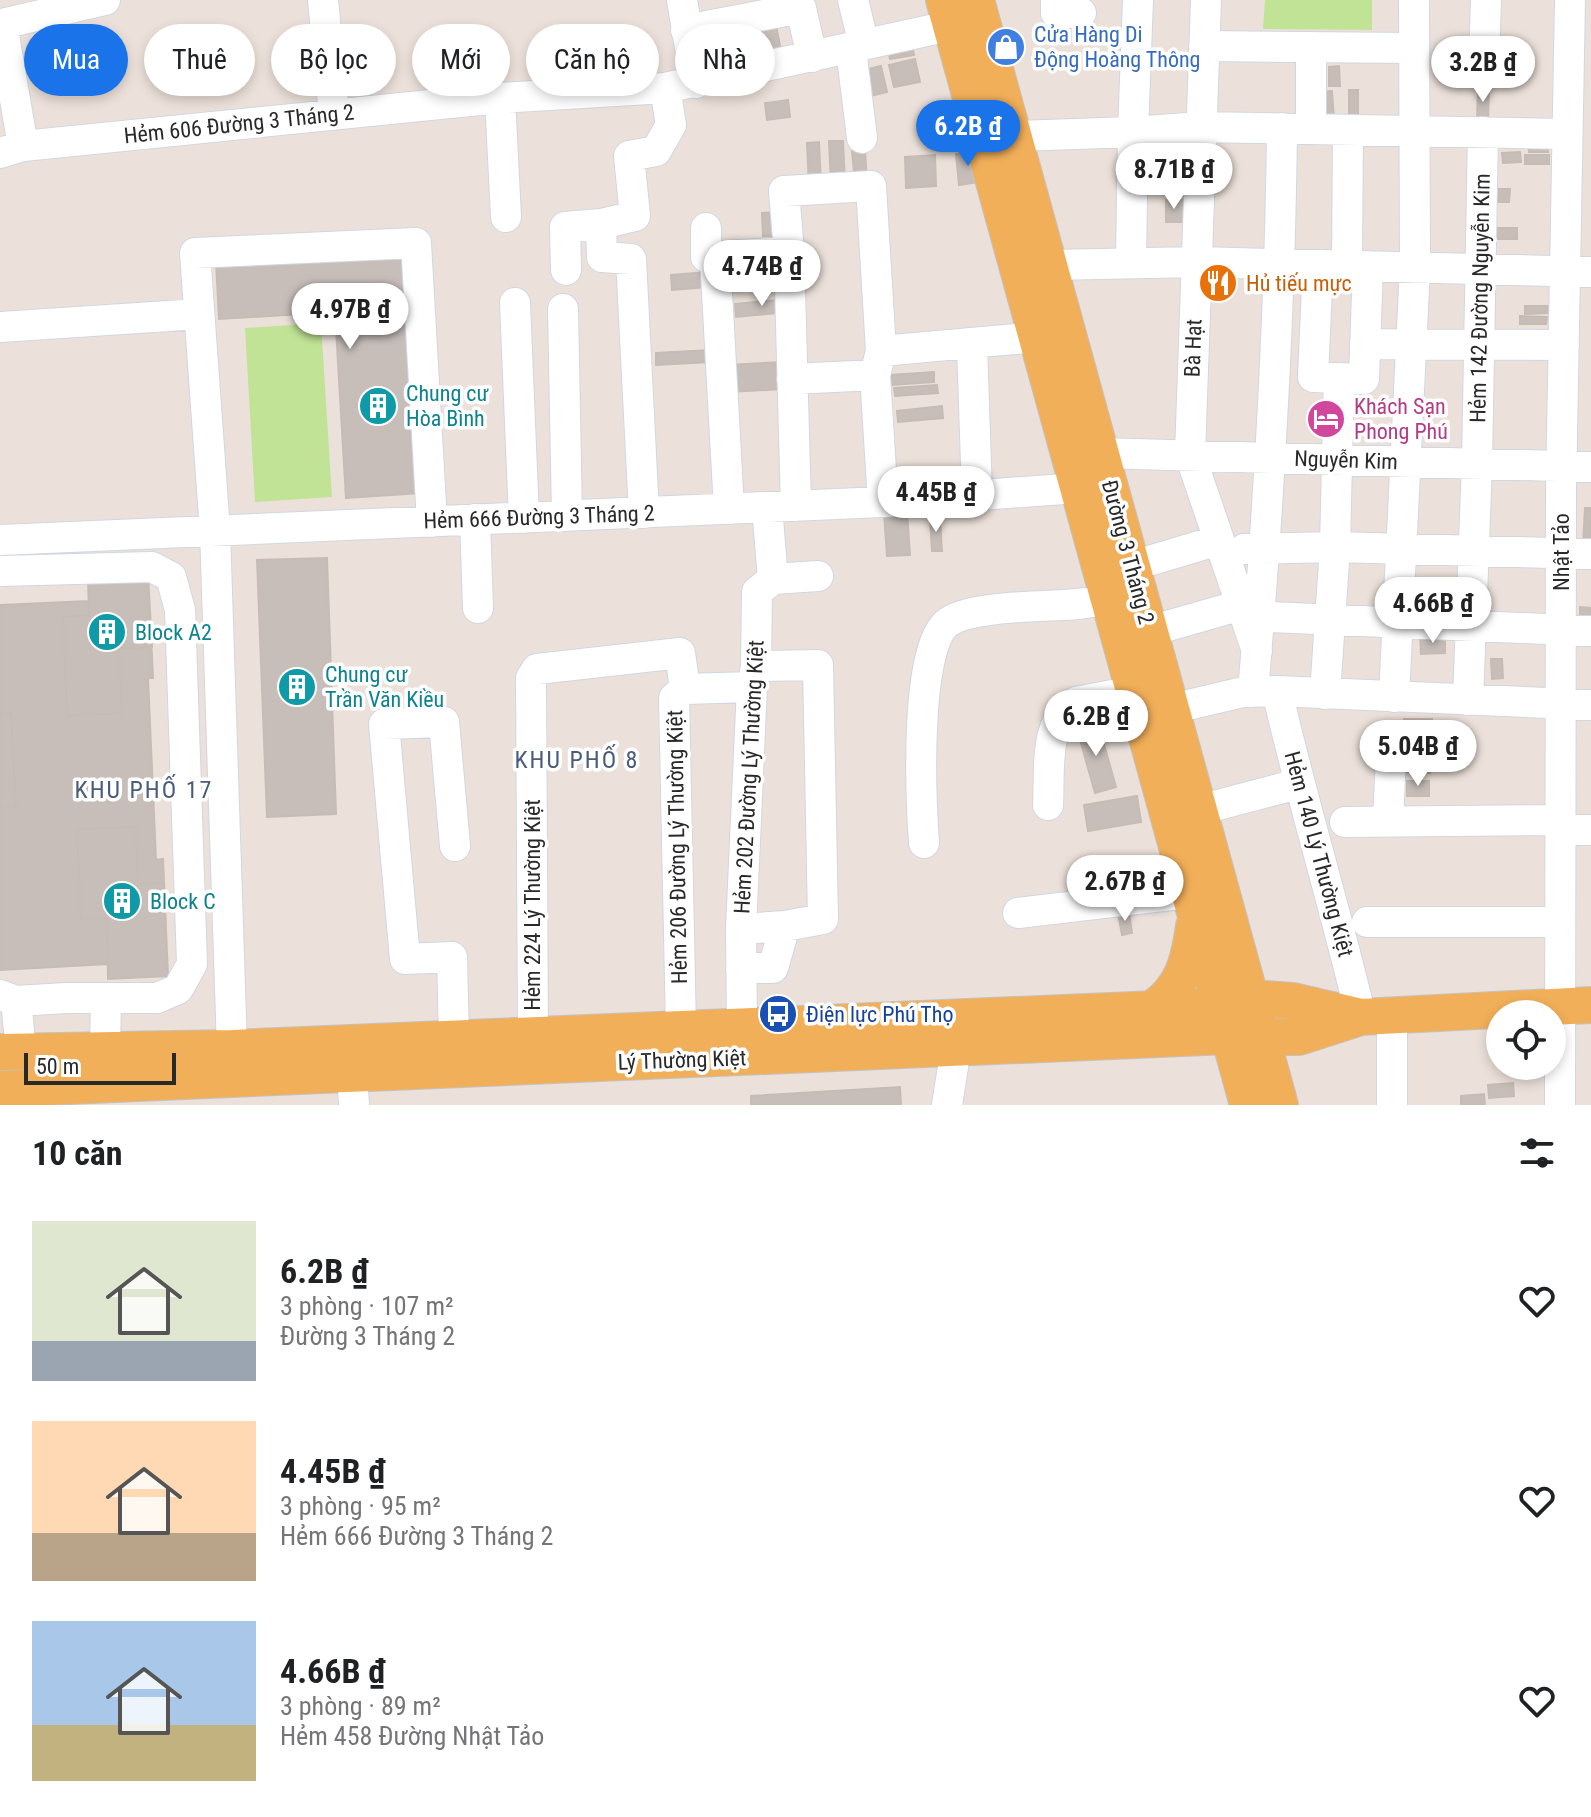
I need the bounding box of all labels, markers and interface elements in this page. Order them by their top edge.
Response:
place label: Cửa Hàng Di Động Hoàng Thông [1034,22,1200,72]
chip: Mua [24,24,128,96]
chip: Thuê [144,24,255,96]
chip: Bộ lọc [271,24,396,96]
chip: Mới [412,24,510,96]
chip: Căn hộ [526,24,659,96]
chip: Nhà [675,24,775,96]
shop icon: Cửa Hàng Di Động Hoàng Thông [985,26,1027,68]
pin: 3.2B ₫ [1418,36,1548,104]
text: 3.2B ₫ [1449,47,1517,77]
street label: Hẻm 606 Đường 3 Tháng 2 [123,99,355,149]
pin: 6.2B ₫ [903,100,1033,168]
text: 6.2B ₫ [934,111,1002,141]
pin: 8.71B ₫ [1100,143,1248,211]
text: 8.71B ₫ [1134,154,1214,184]
street label: Hẻm 142 Đường Nguyễn Kim [1465,173,1495,423]
pin: 4.74B ₫ [688,240,836,308]
text: 4.74B ₫ [722,251,802,281]
restaurant icon: Hủ tiếu mực [1197,262,1239,304]
place label: Hủ tiếu mực [1246,271,1352,296]
pin: 4.97B ₫ [276,283,424,351]
text: 4.97B ₫ [310,294,390,324]
street label: Bà Hạt [1179,318,1207,378]
place label: Chung cư Hòa Bình [406,381,489,431]
building icon: Chung cư Hòa Bình [357,385,399,427]
place label: Khách Sạn Phong Phú [1354,394,1448,444]
hotel icon: Khách Sạn Phong Phú [1305,398,1347,440]
street label: Nguyễn Kim [1294,446,1398,474]
pin: 4.45B ₫ [862,466,1010,534]
text: 4.45B ₫ [896,477,976,507]
street label: Đường 3 Tháng 2 [1097,477,1159,627]
street label: Hẻm 666 Đường 3 Tháng 2 [423,500,655,534]
street label: Nhật Tảo [1549,513,1574,591]
pin: 4.66B ₫ [1359,577,1507,645]
text: 4.66B ₫ [1393,588,1473,618]
building icon: Block A2 [86,611,128,653]
place label: Block A2 [135,620,212,645]
street label: Hẻm 202 Đường Lý Thường Kiệt [729,639,769,915]
place label: Chung cư Trần Văn Kiều [325,662,444,712]
building icon: Chung cư Trần Văn Kiều [276,666,318,708]
pin: 6.2B ₫ [1031,690,1161,758]
text: 6.2B ₫ [1062,701,1130,731]
street label: Hẻm 206 Đường Lý Thường Kiệt [662,710,692,984]
pin: 5.04B ₫ [1344,720,1492,788]
text: 5.04B ₫ [1378,731,1458,761]
district label: KHU PHỐ 8 [515,744,639,774]
street label: Hẻm 140 Lý Thường Kiệt [1280,749,1358,959]
district label: KHU PHỐ 17 [75,774,213,804]
street label: Hẻm 224 Lý Thường Kiệt [520,799,545,1011]
pin: 2.67B ₫ [1051,855,1199,923]
text: 2.67B ₫ [1085,866,1165,896]
building icon: Block C [101,880,143,922]
place label: Block C [150,889,216,914]
bus stop icon: Điện lực Phú Thọ [757,993,799,1035]
map controls [1486,1000,1566,1080]
button: locate [1486,1000,1566,1080]
place label: Điện lực Phú Thọ [806,1002,954,1027]
street label: Lý Thường Kiệt [617,1045,747,1075]
scale bar [24,1049,176,1085]
text: 50 m [36,1054,79,1079]
icon: filters [1515,1131,1559,1175]
text: 10 căn [32,1133,123,1173]
text: 6.2B ₫ [280,1251,369,1291]
icon: home [96,1253,192,1349]
icon: heart [1515,1279,1559,1323]
text: 3 phòng · 107 m² [280,1291,454,1321]
text: Đường 3 Tháng 2 [280,1321,455,1351]
text: 4.45B ₫ [280,1451,386,1491]
icon: home [96,1453,192,1549]
icon: heart [1515,1479,1559,1523]
text: 3 phòng · 95 m² [280,1491,441,1521]
text: Hẻm 666 Đường 3 Tháng 2 [280,1521,553,1551]
text: 4.66B ₫ [280,1651,386,1691]
icon: home [96,1653,192,1749]
icon: heart [1515,1679,1559,1723]
text: 3 phòng · 89 m² [280,1691,441,1721]
text: Hẻm 458 Đường Nhật Tảo [280,1721,544,1751]

